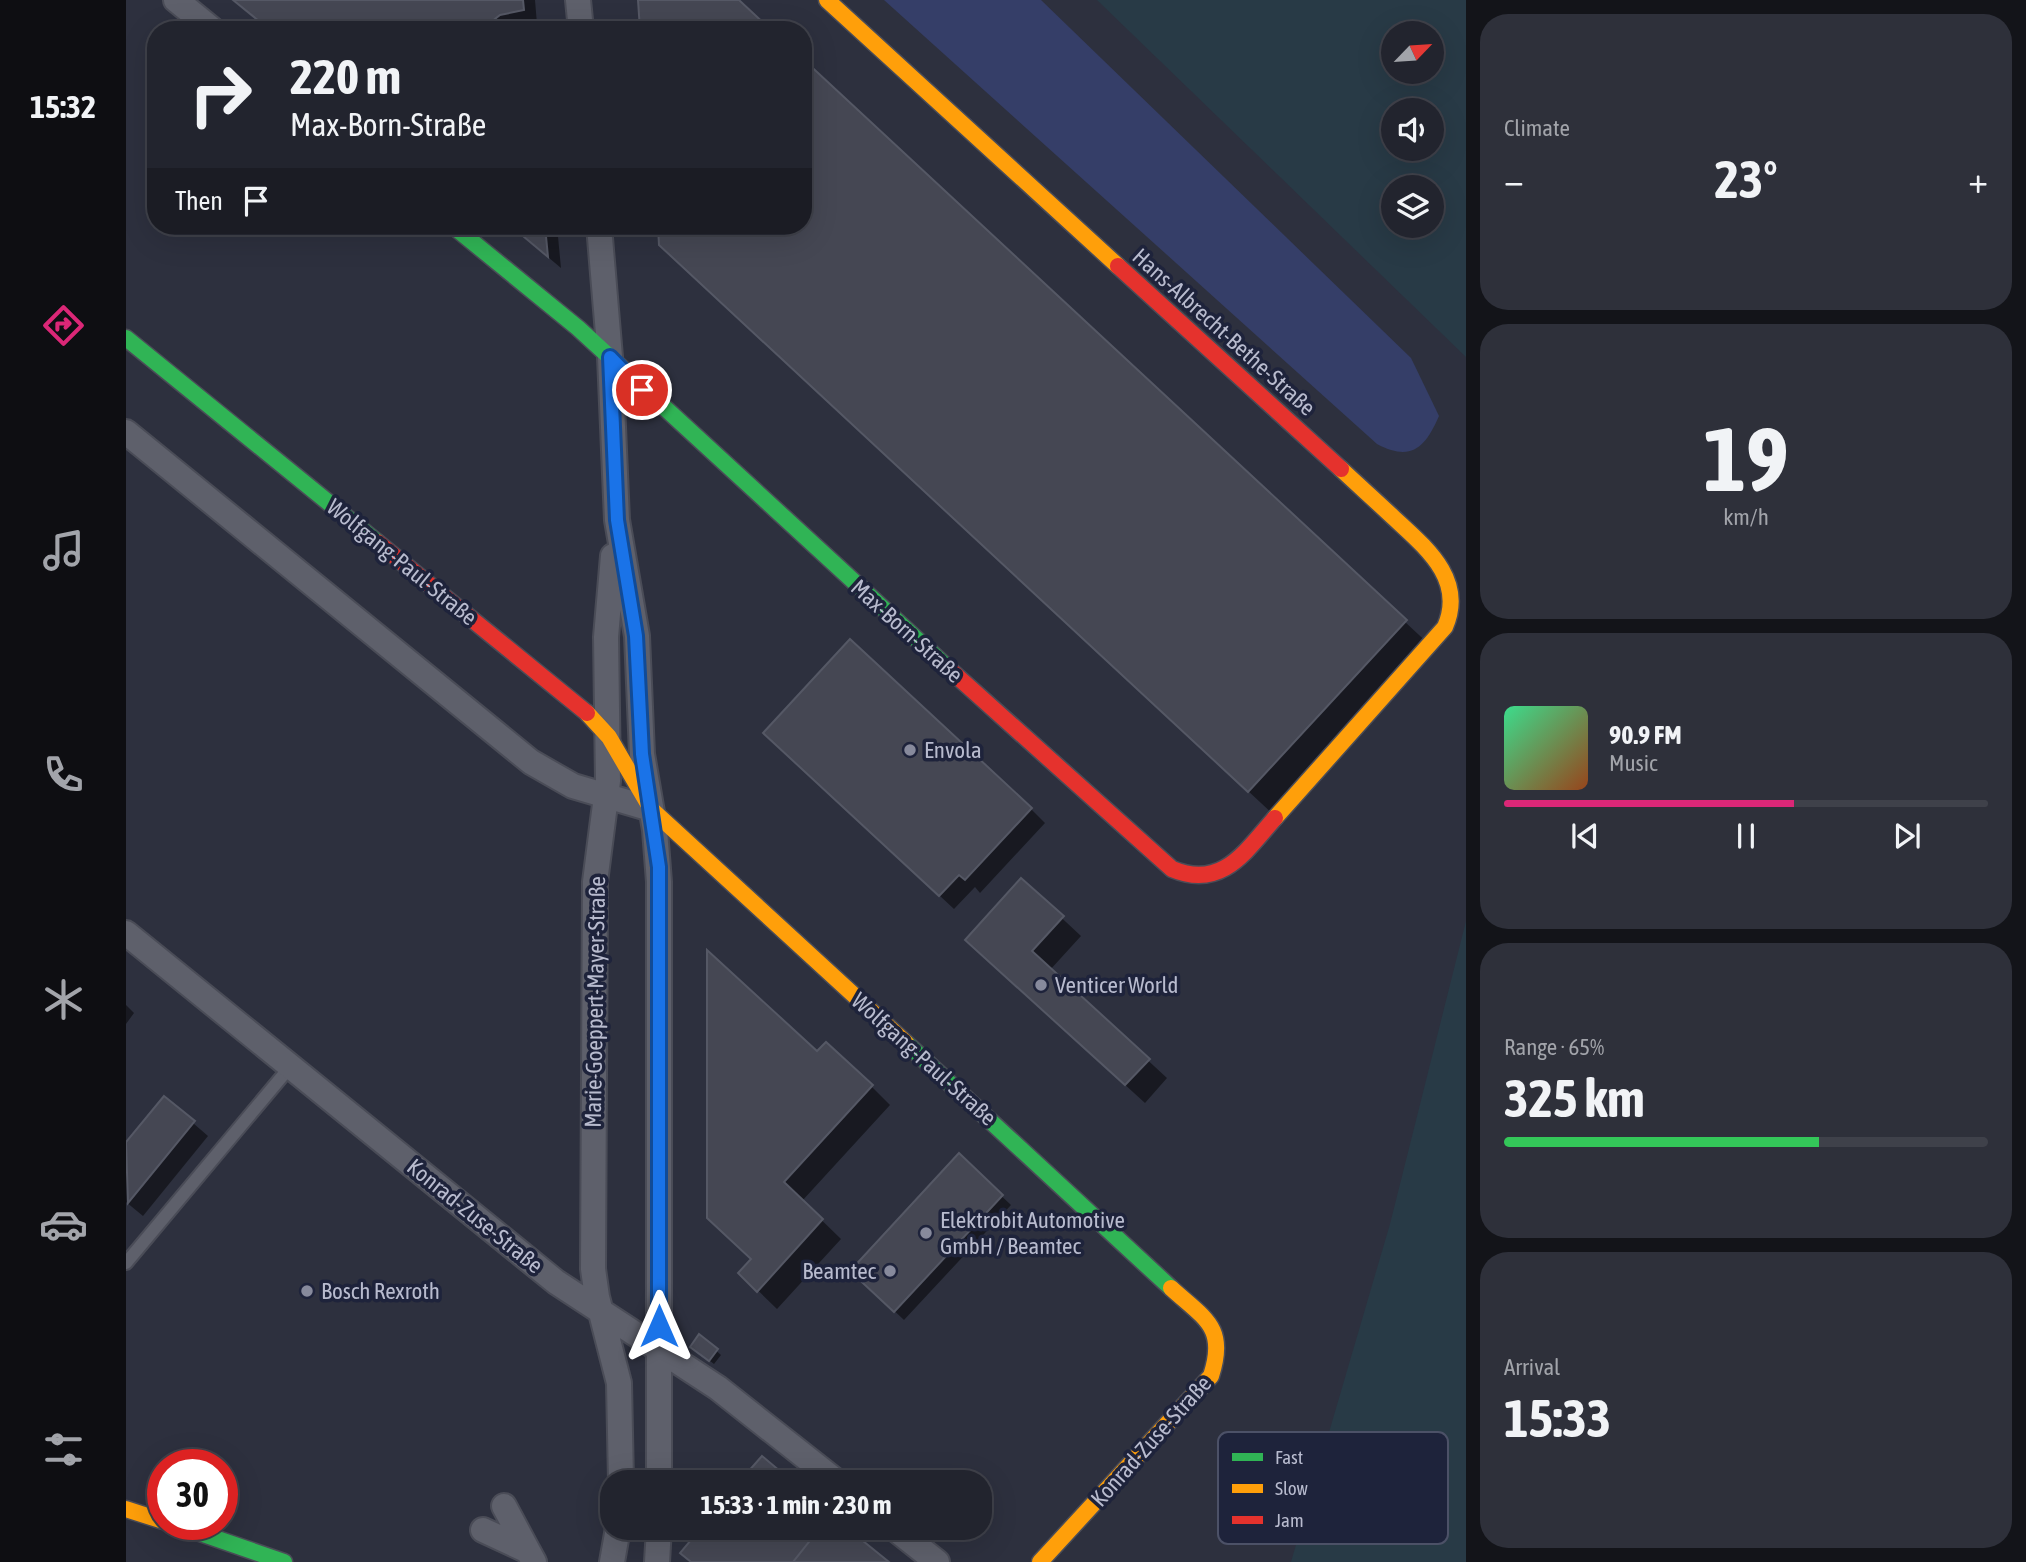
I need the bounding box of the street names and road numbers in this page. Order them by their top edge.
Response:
street label: Hans-Albrecht-Bethe-Straße [1127,243,1321,421]
street label: Wolfgang-Paul-Straße [322,494,482,630]
street label: Max-Born-Straße [846,574,968,688]
street label: Marie-Goeppert-Mayer-Straße [580,876,610,1128]
street label: Wolfgang-Paul-Straße [846,987,1002,1131]
street label: Konrad-Zuse-Straße [402,1153,548,1279]
street label: Konrad-Zuse-Straße [1086,1370,1216,1512]

